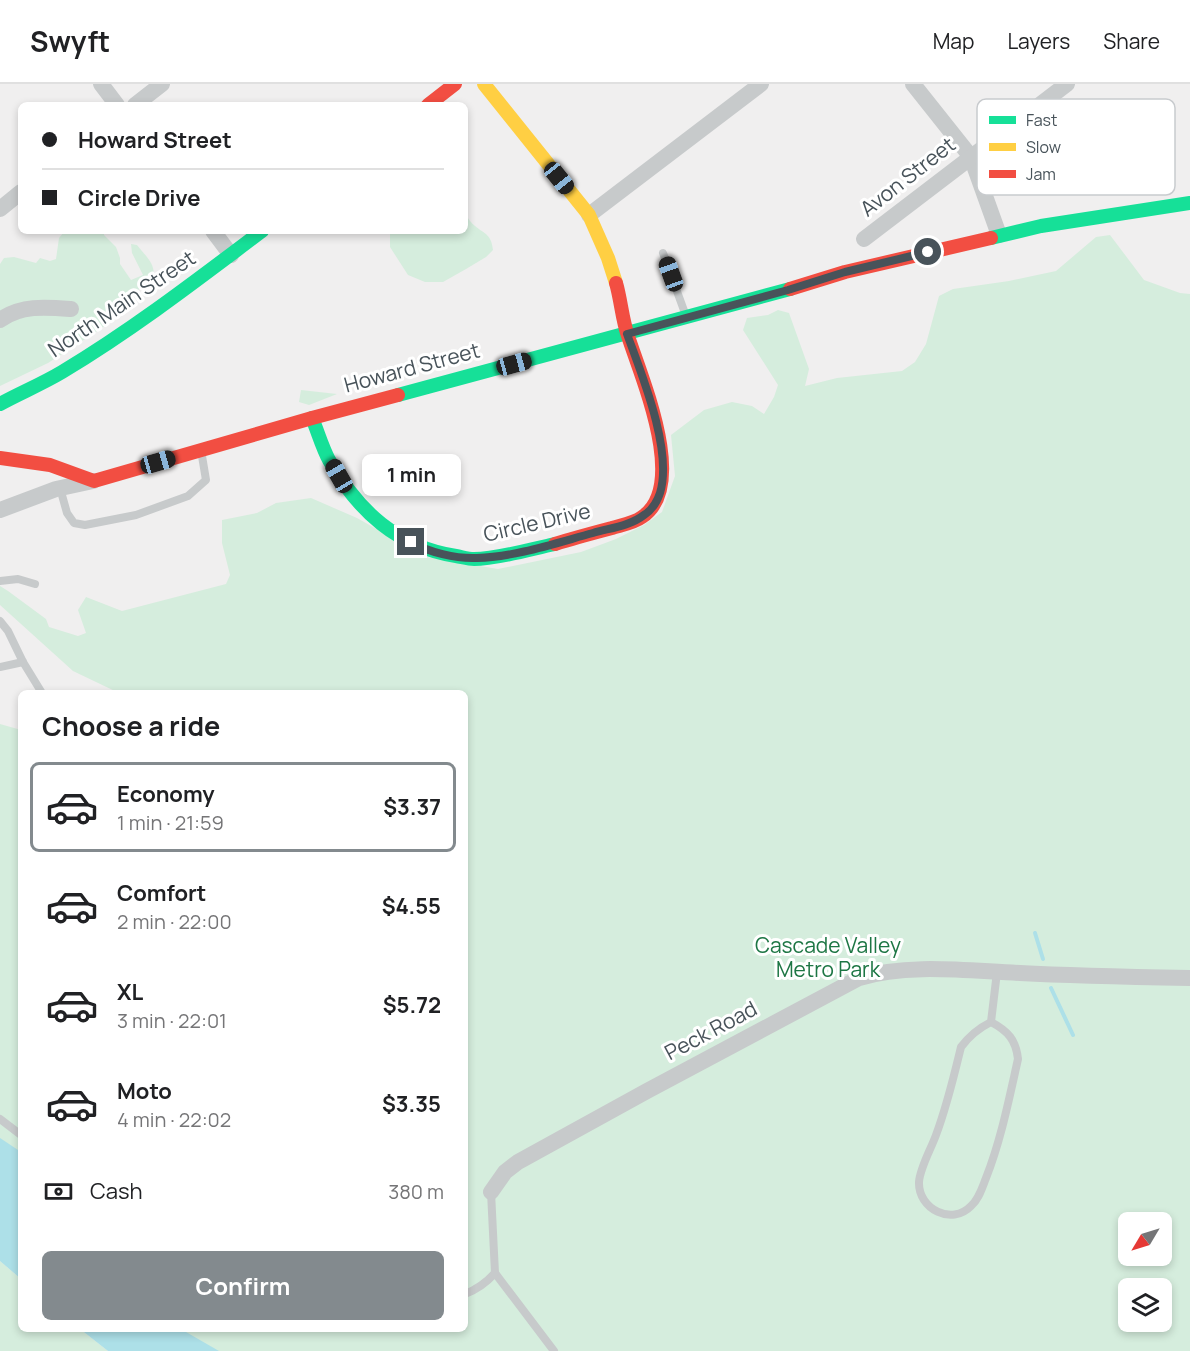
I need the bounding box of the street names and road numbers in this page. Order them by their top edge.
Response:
street label: Avon Street [854,130,961,222]
street label: North Main Street [42,243,201,363]
street label: Howard Street [341,335,483,399]
street label: Circle Drive [480,496,593,548]
street label: Peck Road [659,994,762,1066]

